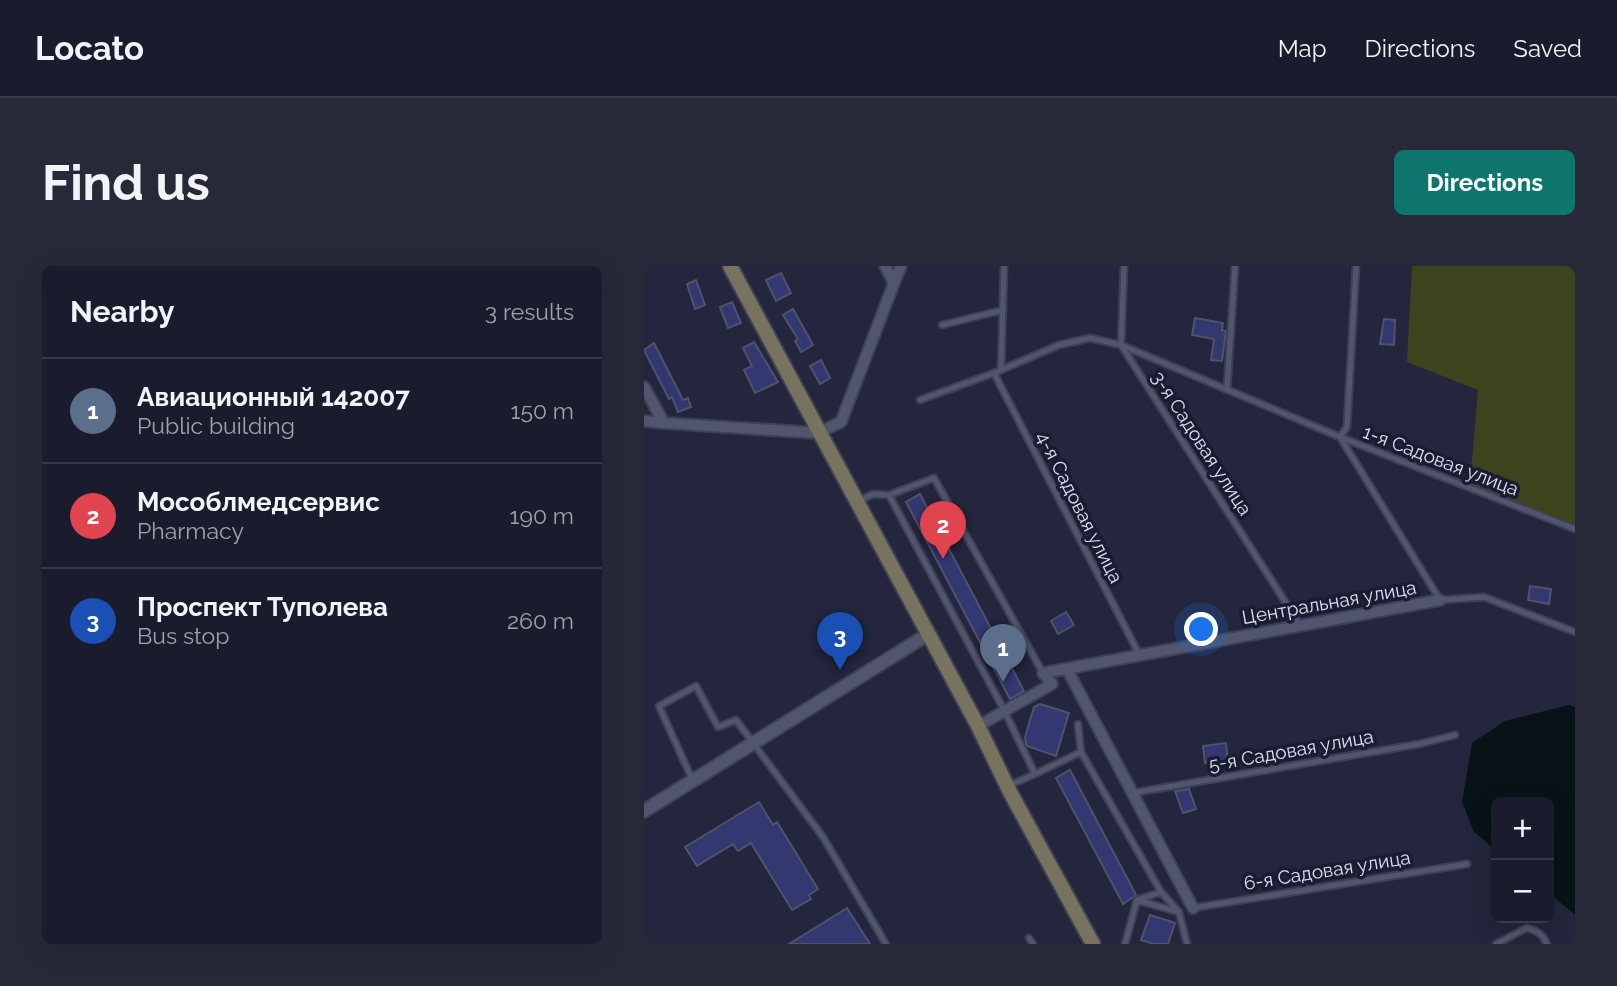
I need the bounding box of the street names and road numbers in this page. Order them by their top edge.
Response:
street label: 3-я Садовая улица [1147,367,1257,519]
street label: 1-я Садовая улица [1360,420,1522,500]
street label: 4-я Садовая улица [1032,428,1128,586]
street label: Центральная улица [1240,576,1418,628]
street label: 5-я Садовая улица [1207,725,1375,775]
street label: 6-я Садовая улица [1242,846,1412,894]

